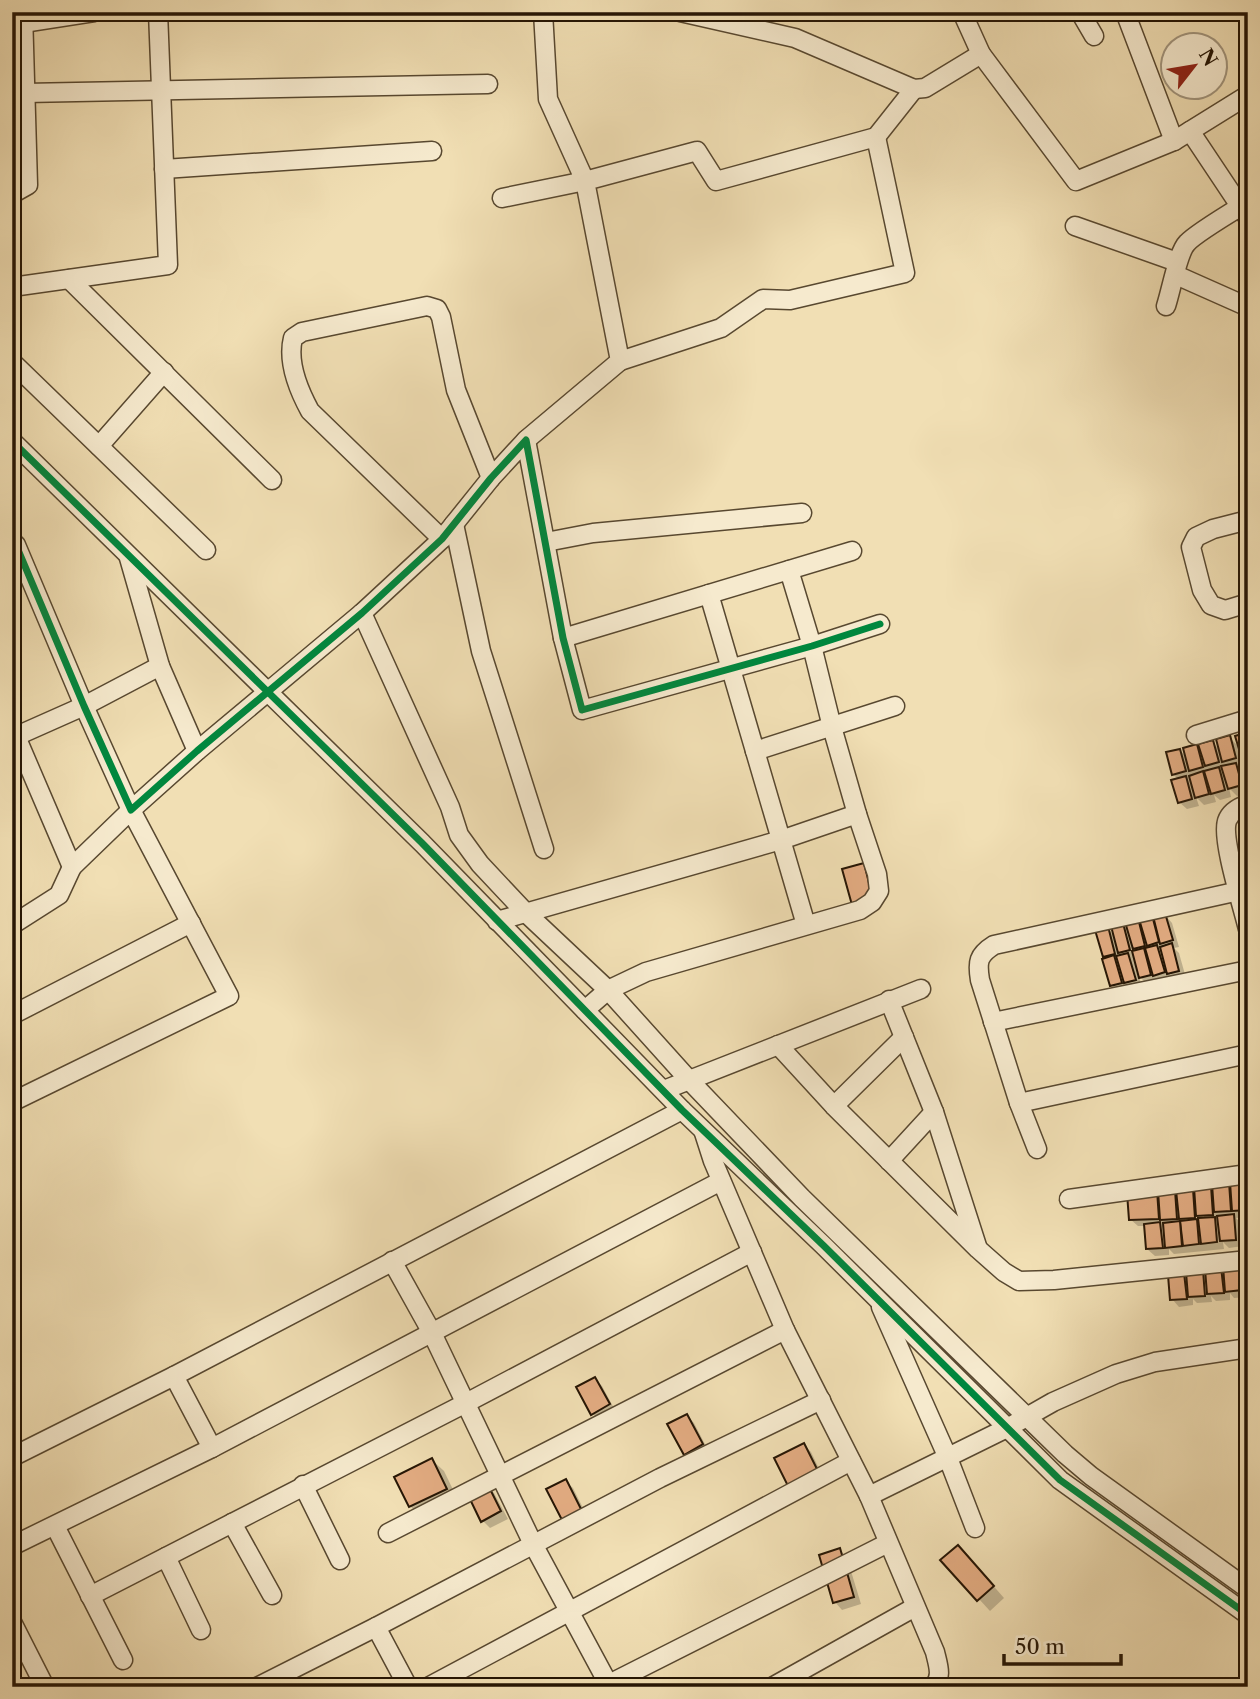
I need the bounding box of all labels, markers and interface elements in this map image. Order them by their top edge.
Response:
north arrow [1158,32,1228,102]
text: N [1194,45,1222,71]
scale bar [1004,1622,1122,1666]
text: 50 m [1015,1634,1065,1659]

